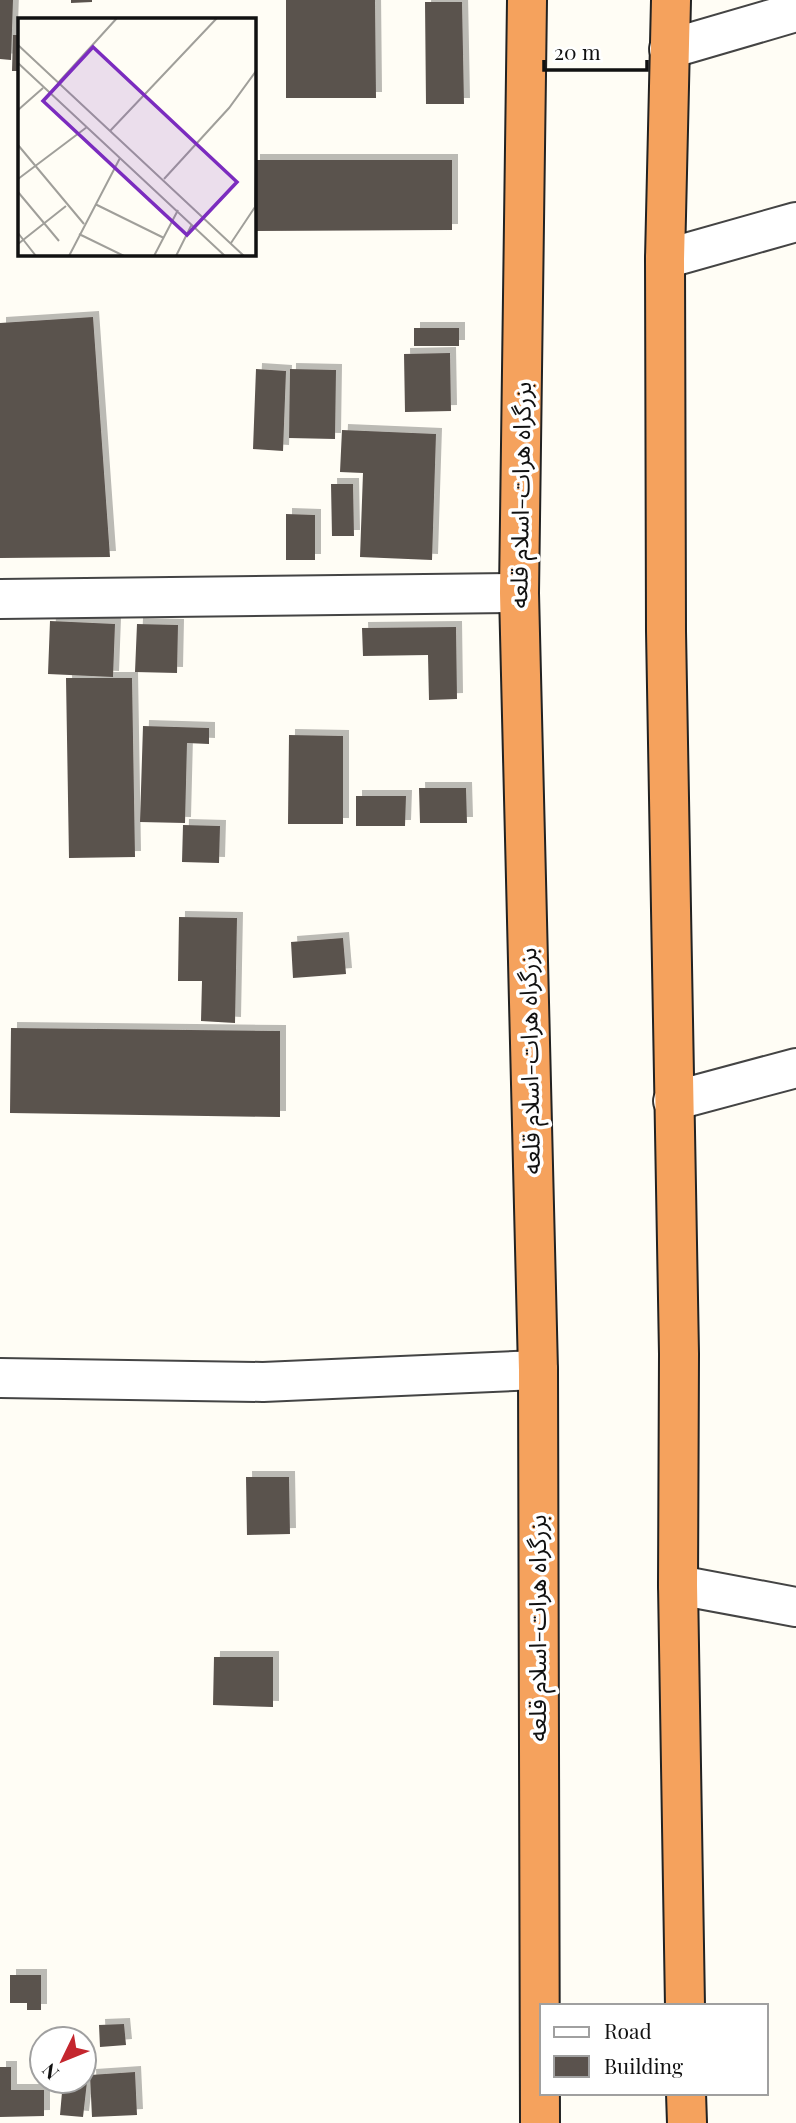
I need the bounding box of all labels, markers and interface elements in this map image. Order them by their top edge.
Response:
inset map [18,18,256,256]
scale bar [544,28,647,72]
text: 20 m [554,37,601,65]
street label: بزرگراه هرات-اسلام قلعه [501,381,541,609]
street label: بزرگراه هرات-اسلام قلعه [510,947,550,1175]
street label: بزرگراه هرات-اسلام قلعه [520,1515,556,1741]
legend [540,2004,768,2095]
text: Road [604,2016,652,2044]
north arrow [28,2025,98,2095]
text: Building [604,2051,683,2079]
text: N [35,2058,64,2086]

